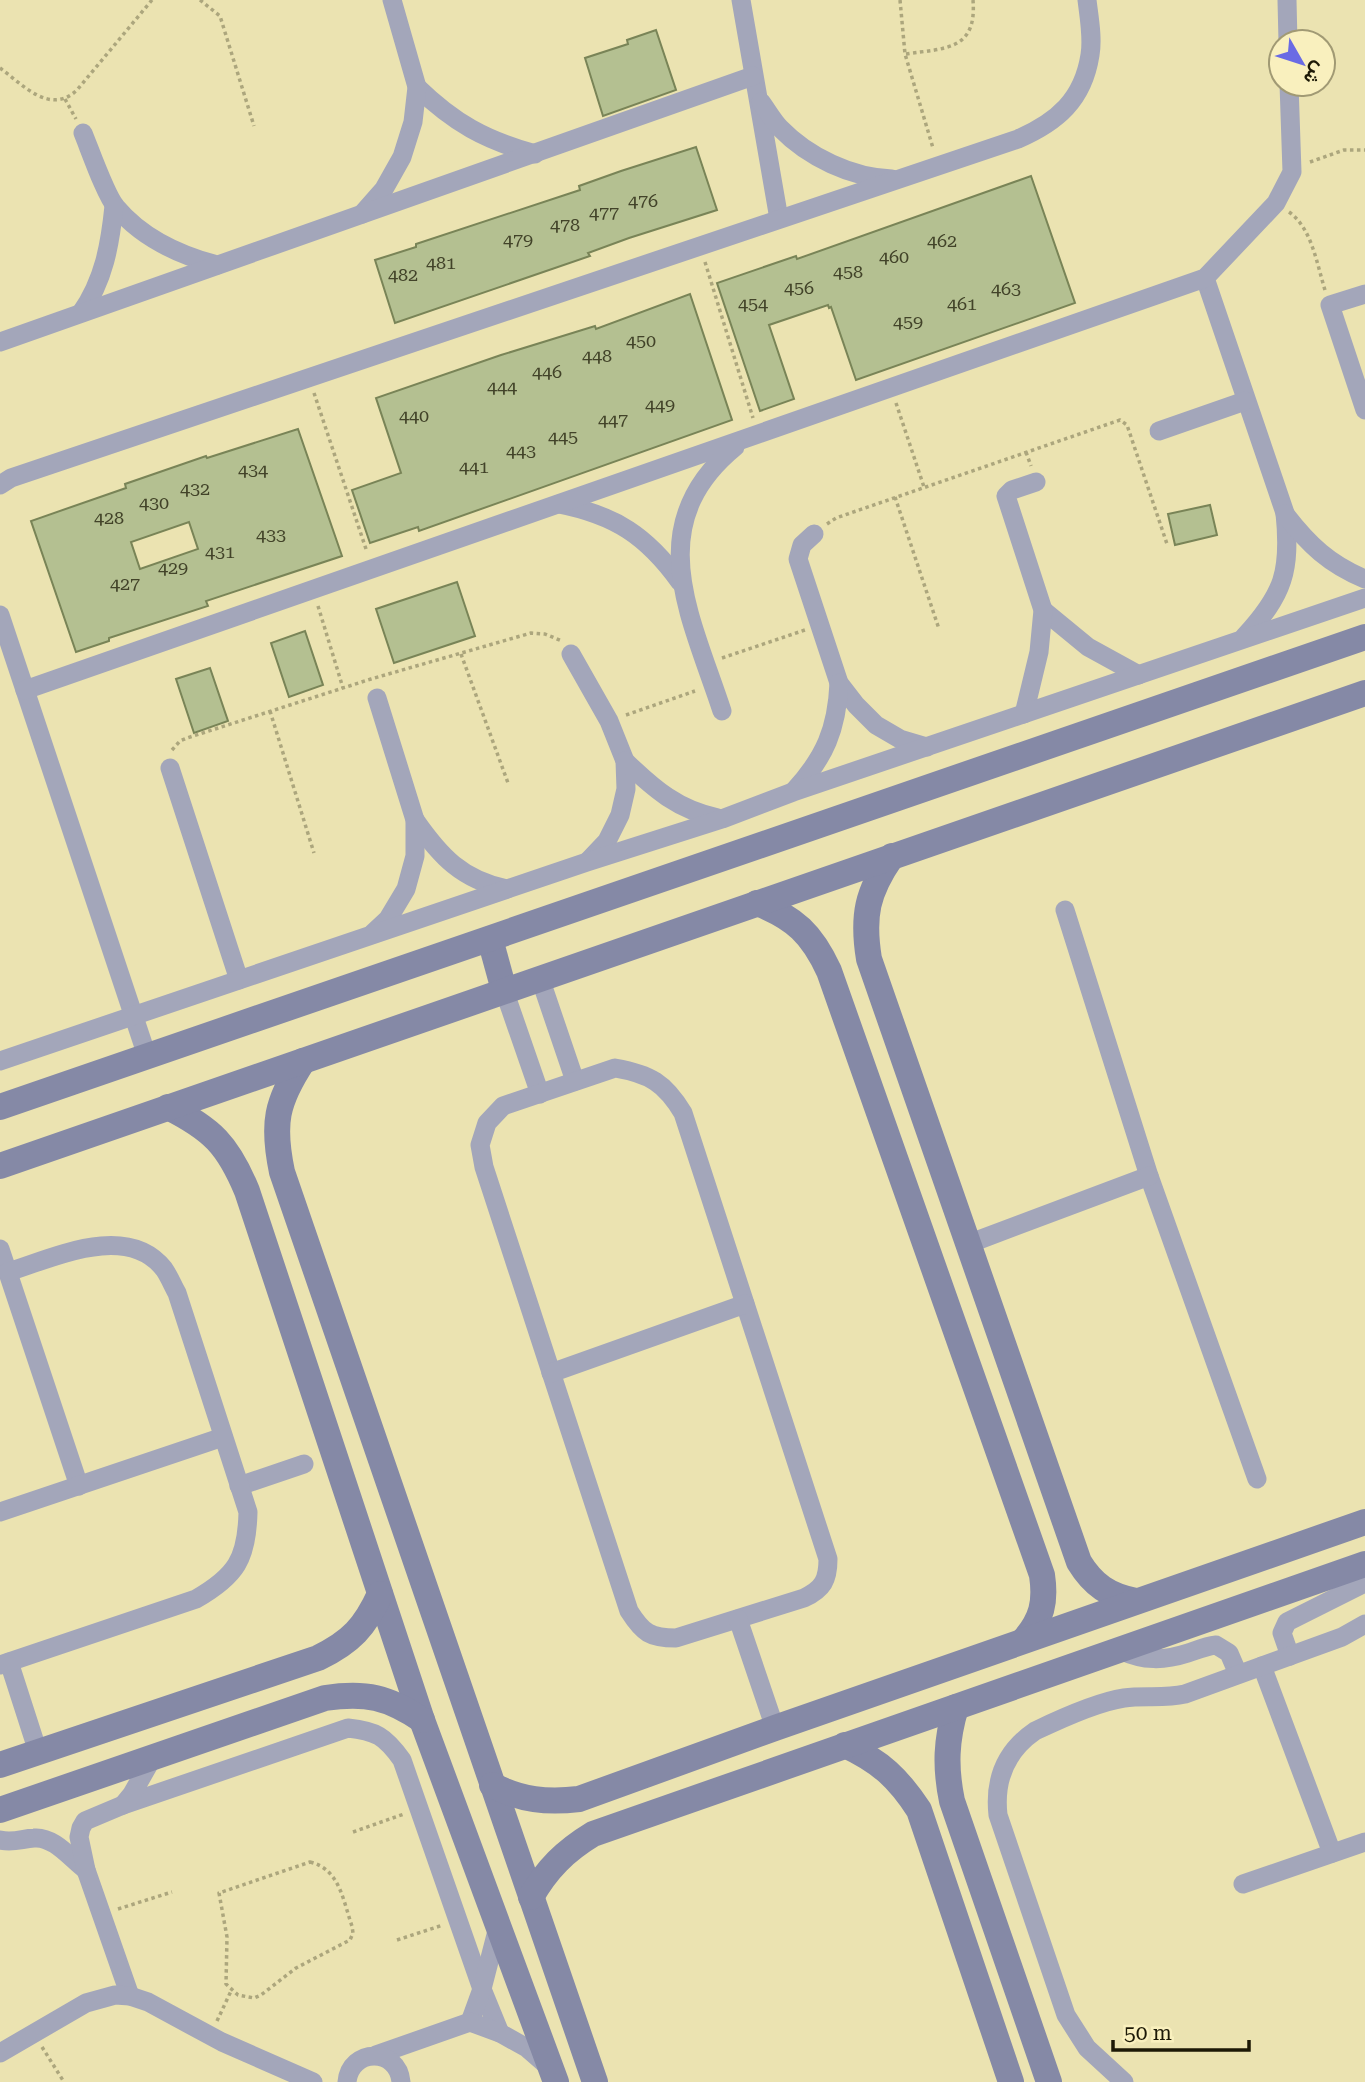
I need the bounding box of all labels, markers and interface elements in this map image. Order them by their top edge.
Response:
north arrow [1267,28,1337,98]
text: ش [1299,57,1331,90]
house number: 476 [628,190,658,211]
house number: 477 [589,202,619,223]
house number: 478 [550,214,580,235]
house number: 479 [503,229,533,250]
house number: 462 [927,230,957,251]
house number: 460 [879,246,909,267]
house number: 481 [426,252,456,273]
house number: 458 [833,261,863,282]
house number: 482 [388,264,418,285]
house number: 456 [784,277,814,298]
house number: 463 [991,278,1021,299]
house number: 454 [738,293,768,314]
house number: 461 [947,293,977,314]
house number: 459 [893,311,923,332]
house number: 450 [626,330,656,351]
house number: 448 [582,345,612,366]
house number: 446 [532,361,562,382]
house number: 444 [487,376,517,397]
house number: 449 [645,394,675,415]
house number: 440 [399,405,429,426]
house number: 447 [598,409,628,430]
house number: 445 [548,426,578,447]
house number: 443 [506,440,536,461]
house number: 441 [459,456,489,477]
house number: 434 [238,459,268,480]
house number: 432 [180,478,210,499]
house number: 430 [139,492,169,513]
house number: 428 [94,507,124,528]
house number: 433 [256,524,286,545]
house number: 431 [205,541,235,562]
house number: 429 [158,557,188,578]
house number: 427 [110,573,140,594]
scale bar [1113,2008,1250,2052]
text: 50 m [1124,2021,1172,2045]

